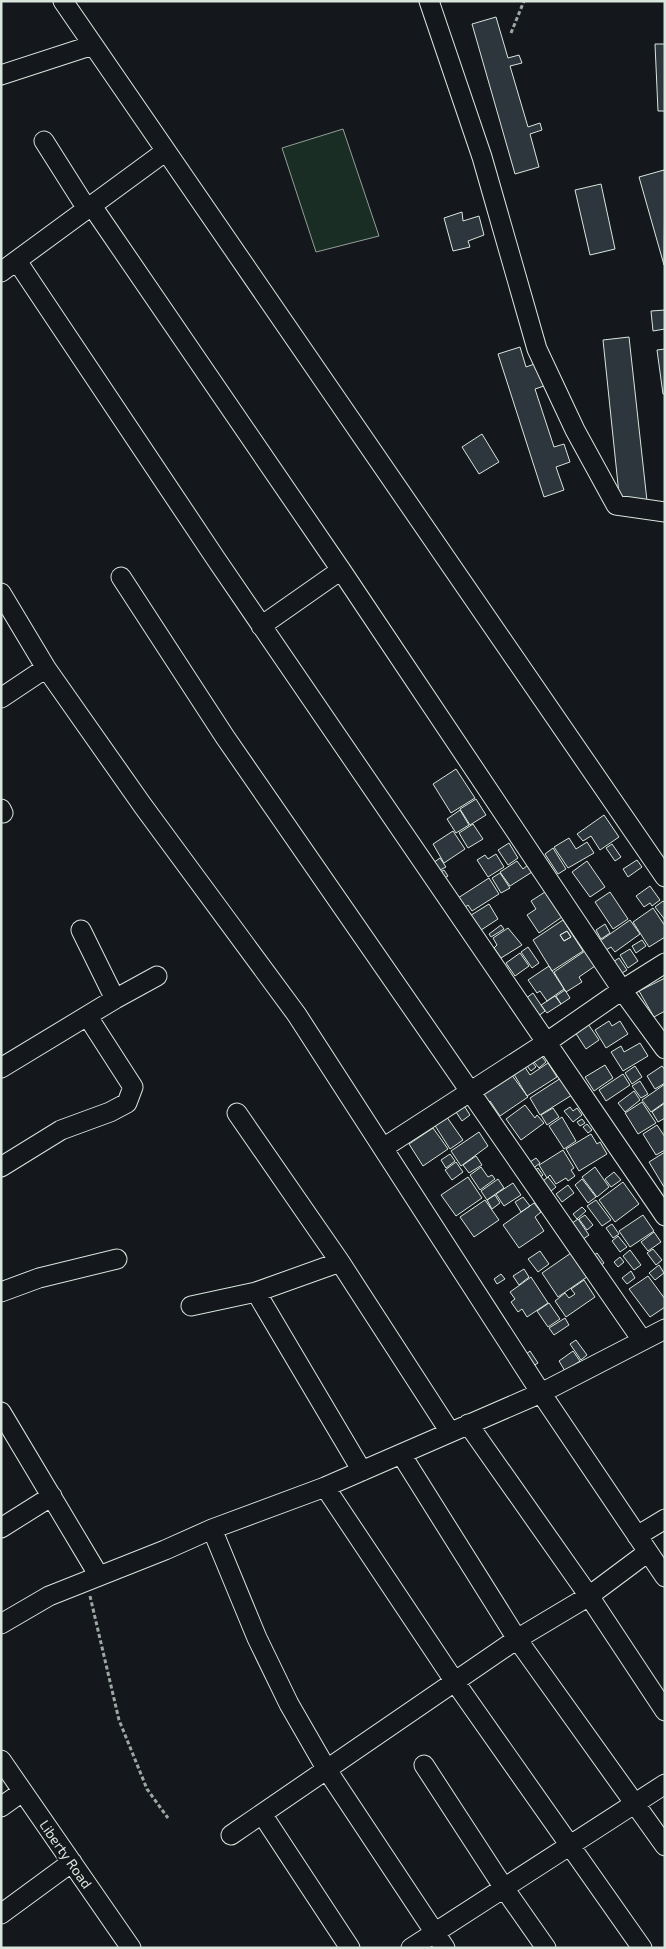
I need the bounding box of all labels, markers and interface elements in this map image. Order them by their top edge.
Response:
street label: Liberty Road [36,1817,96,1891]

